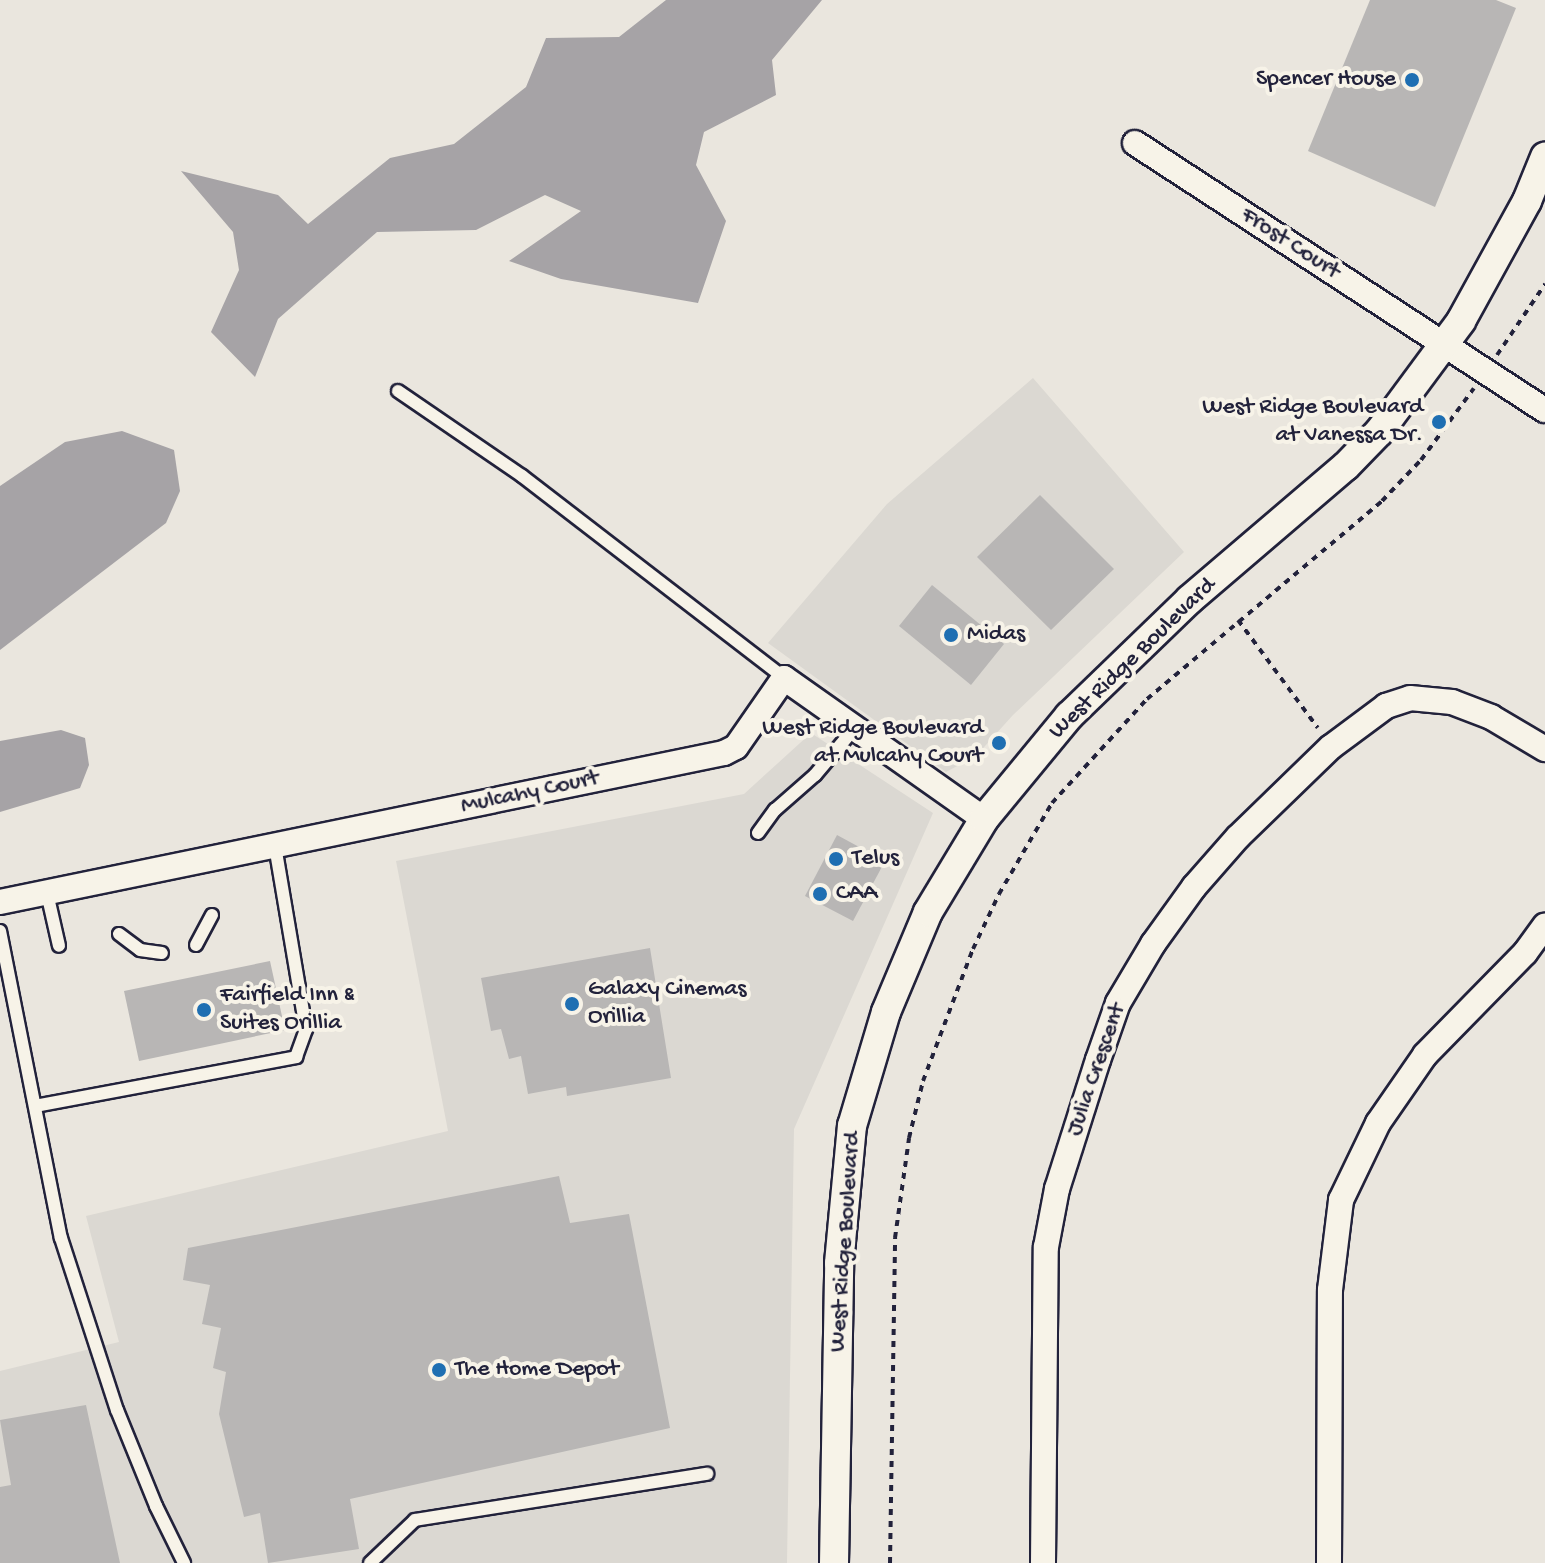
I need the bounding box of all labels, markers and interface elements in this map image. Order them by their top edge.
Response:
place label: Spencer House [1256,66,1396,94]
marker: Spencer House [1403,71,1421,89]
street label: Frost Court [1235,201,1345,287]
place label: West Ridge Boulevard at Vanessa Dr. [1202,394,1423,450]
marker: West Ridge Boulevard at Vanessa Dr. [1430,413,1448,431]
street label: West Ridge Boulevard [1044,572,1222,746]
place label: Midas [967,621,1025,649]
marker: Midas [942,626,960,644]
place label: West Ridge Boulevard at Mulcahy Court [762,715,983,771]
marker: West Ridge Boulevard at Mulcahy Court [990,734,1008,752]
street label: Mulcahy Court [458,764,602,822]
place label: Telus [852,845,899,873]
marker: Telus [827,850,845,868]
place label: CAA [836,880,877,908]
marker: CAA [811,885,829,903]
place label: Galaxy Cinemas Orillia [588,976,746,1032]
place label: Fairfield Inn & Suites Orillia [220,982,355,1038]
marker: Galaxy Cinemas Orillia [563,995,581,1013]
street label: Julia Crescent [1061,1000,1133,1140]
marker: Fairfield Inn & Suites Orillia [195,1001,213,1019]
street label: West Ridge Boulevard [824,1131,868,1353]
place label: The Home Depot [455,1356,619,1384]
marker: The Home Depot [430,1361,448,1379]

